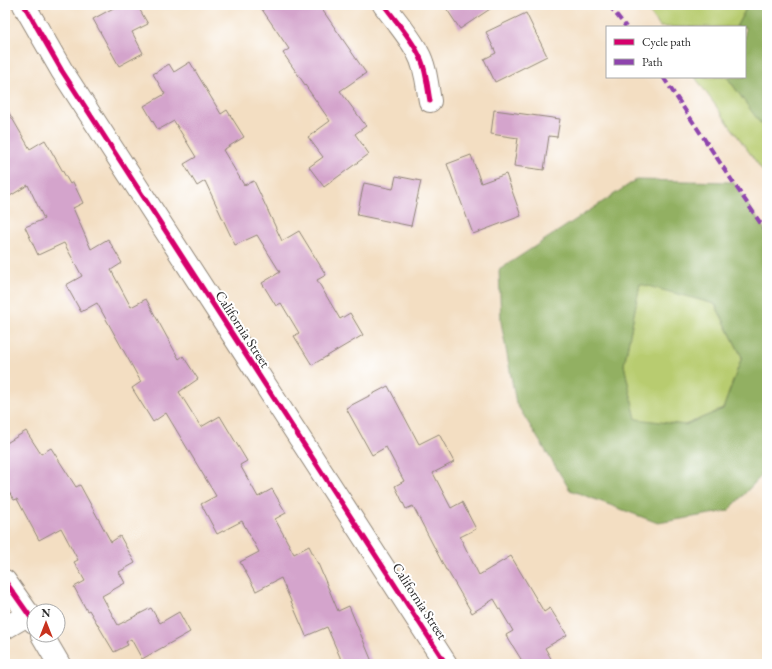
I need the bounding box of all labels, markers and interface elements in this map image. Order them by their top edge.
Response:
legend [606,26,746,78]
text: Cycle path [642,34,691,50]
text: Path [642,54,663,70]
street label: California Street [211,287,275,371]
street label: California Street [388,559,452,643]
north arrow [26,603,66,643]
text: N [42,606,51,620]

